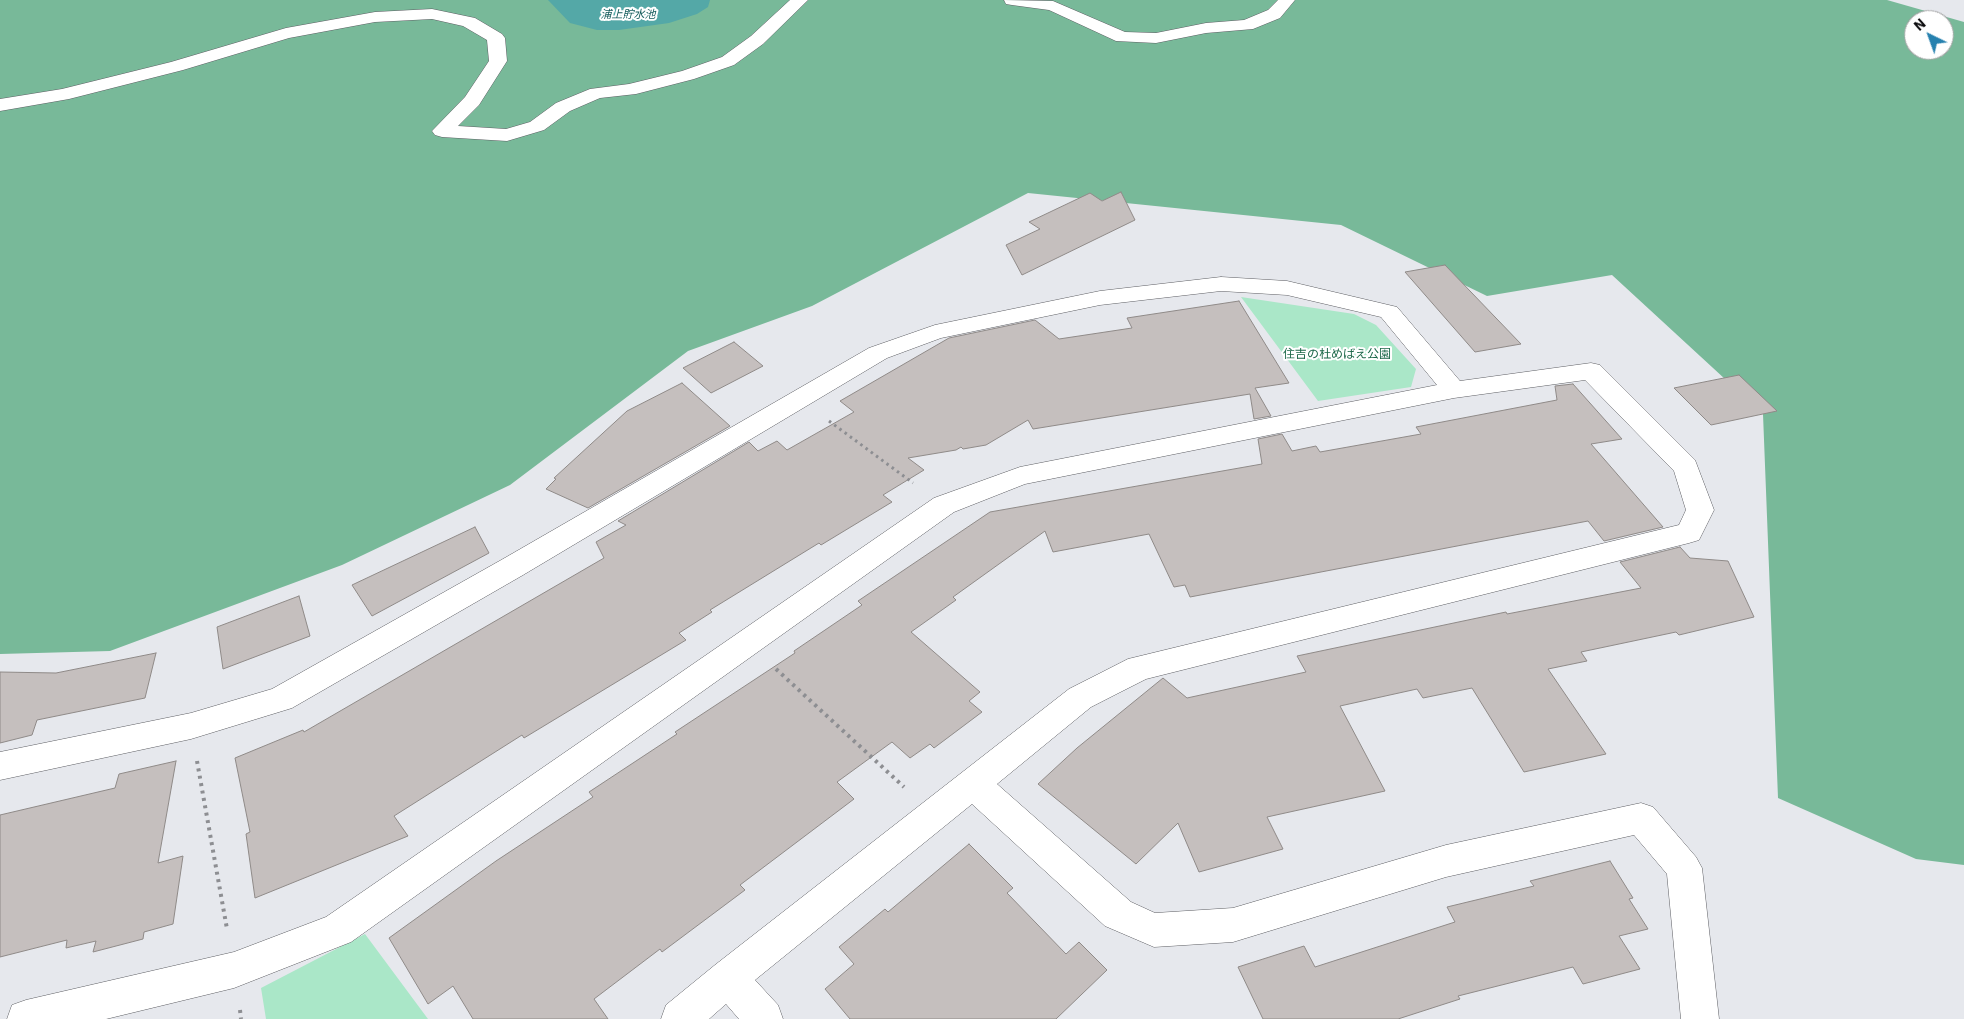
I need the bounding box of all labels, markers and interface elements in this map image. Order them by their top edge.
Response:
water label: 浦上貯水池 [601,8,655,22]
north arrow [1904,10,1954,60]
text: N [1910,15,1929,35]
park label: 住吉の杜めばえ公園 [1283,348,1391,362]

